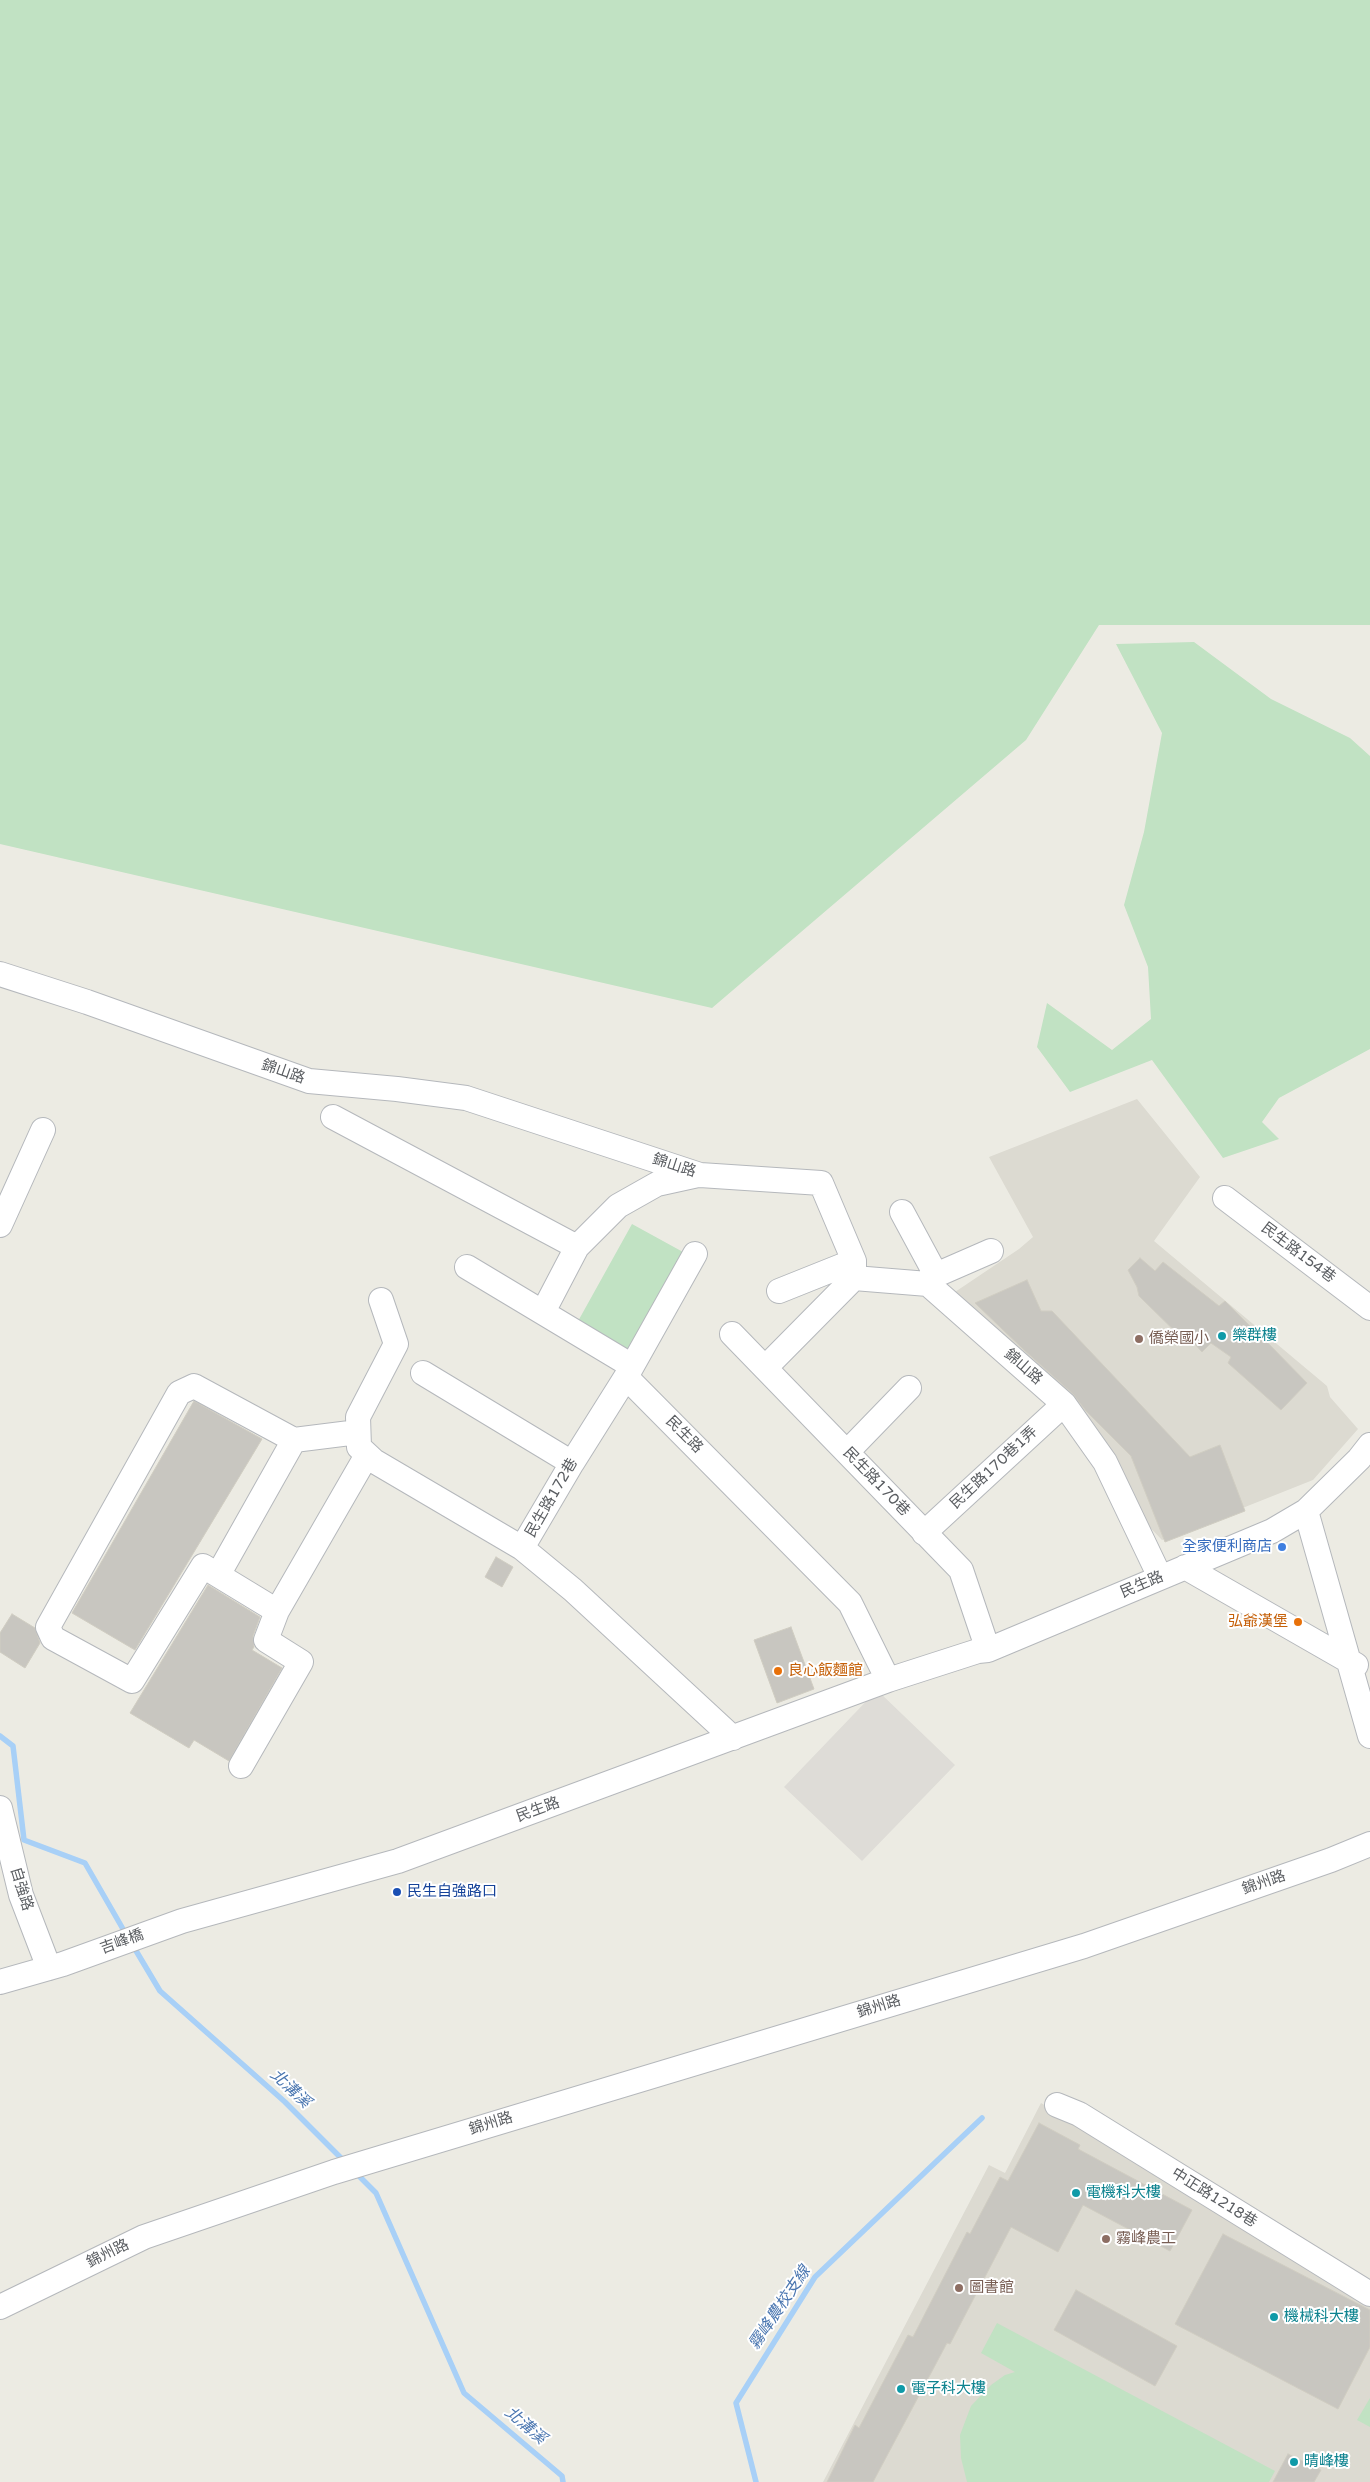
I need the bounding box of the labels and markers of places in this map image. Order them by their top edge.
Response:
place label: 樂群樓 [1232,1327,1277,1345]
place label: 僑榮國小 [1149,1330,1209,1348]
marker: 樂群樓 [1216,1330,1228,1342]
marker: 僑榮國小 [1133,1333,1145,1345]
place label: 全家便利商店 [1182,1538,1272,1556]
marker: 全家便利商店 [1276,1541,1288,1553]
place label: 弘爺漢堡 [1228,1613,1288,1631]
marker: 弘爺漢堡 [1292,1616,1304,1628]
place label: 良心飯麵館 [788,1662,863,1680]
marker: 良心飯麵館 [772,1665,784,1677]
place label: 民生自強路口 [407,1883,497,1901]
marker: 民生自強路口 [391,1886,403,1898]
place label: 電機科大樓 [1086,2184,1161,2202]
marker: 電機科大樓 [1070,2187,1082,2199]
place label: 霧峰農工 [1116,2230,1176,2248]
marker: 霧峰農工 [1100,2233,1112,2245]
place label: 圖書館 [969,2279,1014,2297]
marker: 圖書館 [953,2282,965,2294]
place label: 機械科大樓 [1284,2308,1359,2326]
marker: 機械科大樓 [1268,2311,1280,2323]
place label: 電子科大樓 [911,2380,986,2398]
marker: 電子科大樓 [895,2383,907,2395]
place label: 晴峰樓 [1304,2453,1349,2471]
marker: 晴峰樓 [1288,2456,1300,2468]

